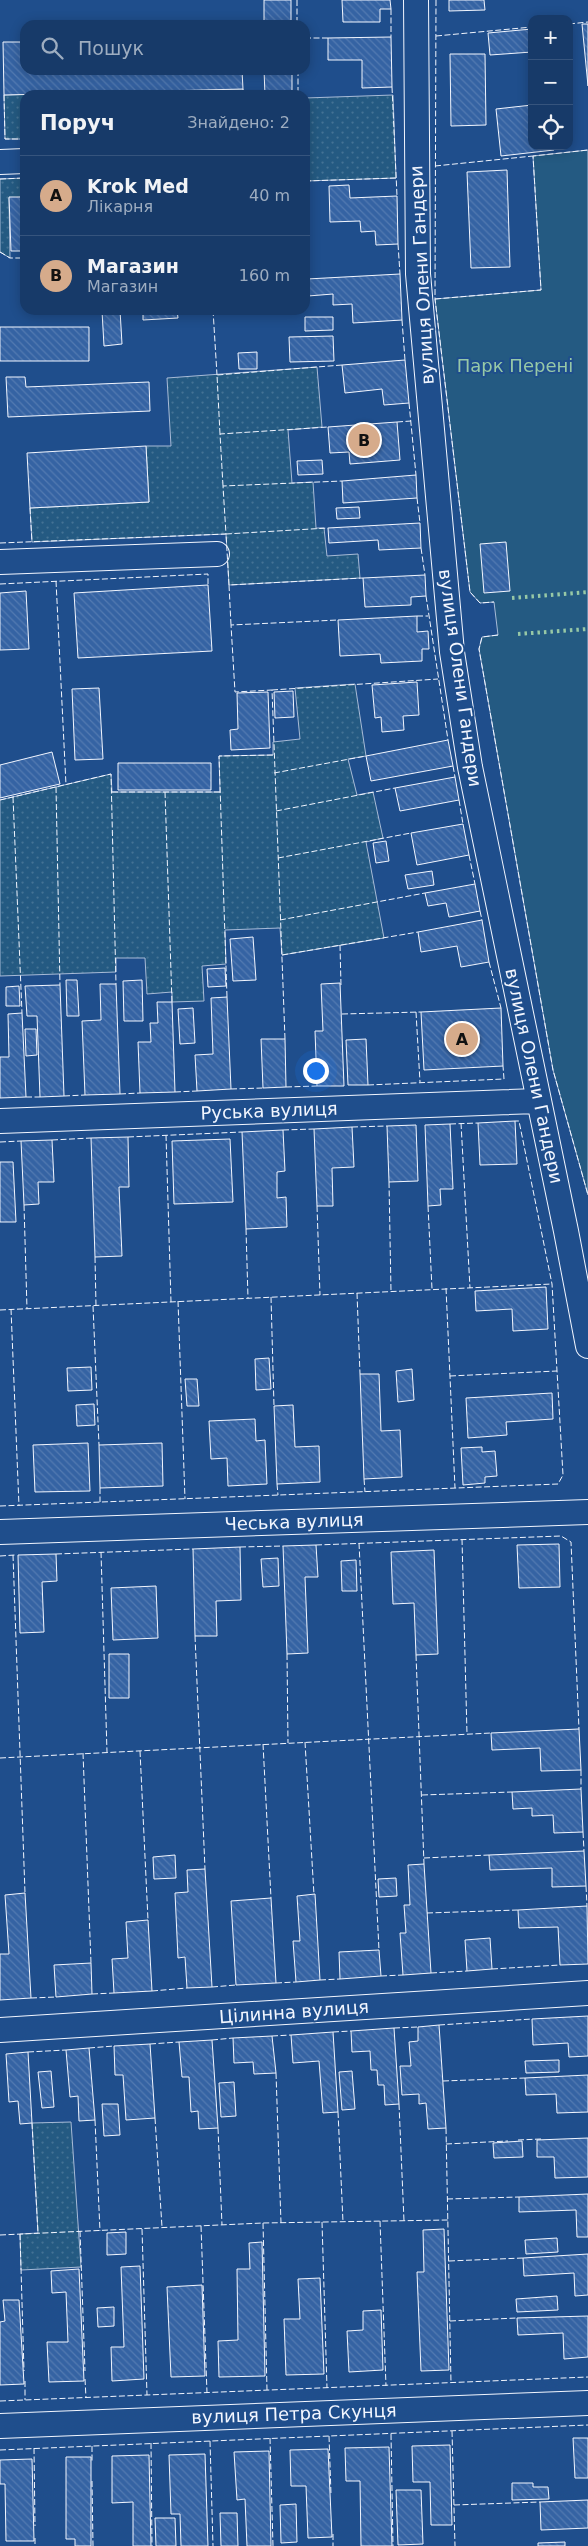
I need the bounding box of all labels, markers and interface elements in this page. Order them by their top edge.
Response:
map controls [528,15,573,150]
button: + [528,15,573,60]
search box [20,20,310,75]
icon: search [38,34,66,62]
text: Пошук [78,37,144,59]
button: − [528,60,573,105]
button: locate [528,105,573,150]
text: Поруч [40,111,115,135]
text: Знайдено: 2 [187,113,290,132]
street label: вулиця Олени Гандери [405,165,438,385]
text: Krok Med [87,175,189,197]
text: A [50,186,62,205]
text: 40 m [249,186,290,205]
text: Лікарня [87,197,153,216]
text: Магазин [87,255,179,277]
text: B [50,266,62,285]
text: 160 m [239,266,290,285]
text: Магазин [87,277,158,296]
park label: Парк Перені [457,355,573,376]
pin: B [348,421,380,459]
street label: вулиця Олени Гандери [435,568,486,788]
street label: вулиця Олени Гандери [501,966,568,1185]
pin: A [446,1020,478,1058]
your location [303,1058,329,1084]
street label: Руська вулиця [200,1098,338,1123]
street label: Чеська вулиця [224,1509,364,1534]
street label: Цілинна вулиця [218,1996,370,2027]
street label: вулиця Петра Скунця [191,2399,397,2428]

